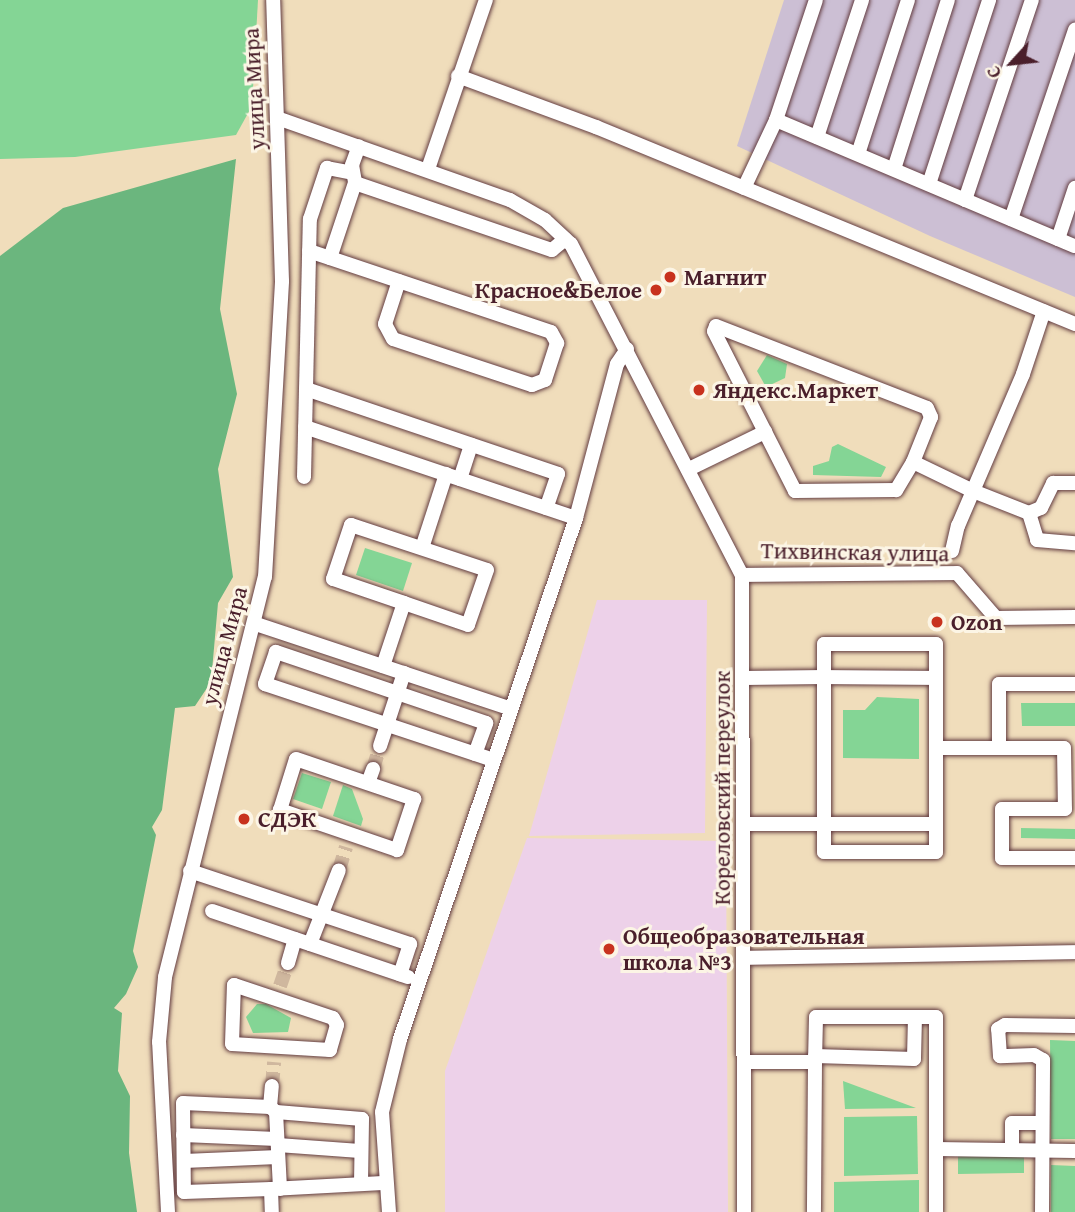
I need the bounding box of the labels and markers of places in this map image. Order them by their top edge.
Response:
place label: Магнит [684,263,766,291]
marker: Магнит [662,269,678,285]
place label: Красное&Белое [475,276,642,304]
marker: Красное&Белое [648,282,664,298]
place label: Яндекс.Маркет [713,376,878,404]
marker: Яндекс.Маркет [691,382,707,398]
place label: Ozon [951,608,1002,636]
marker: Ozon [929,614,945,630]
place label: СДЭК [258,805,316,833]
marker: СДЭК [236,811,252,827]
place label: Общеобразовательная школа №3 [623,922,865,976]
marker: Общеобразовательная школа №3 [601,941,617,957]

